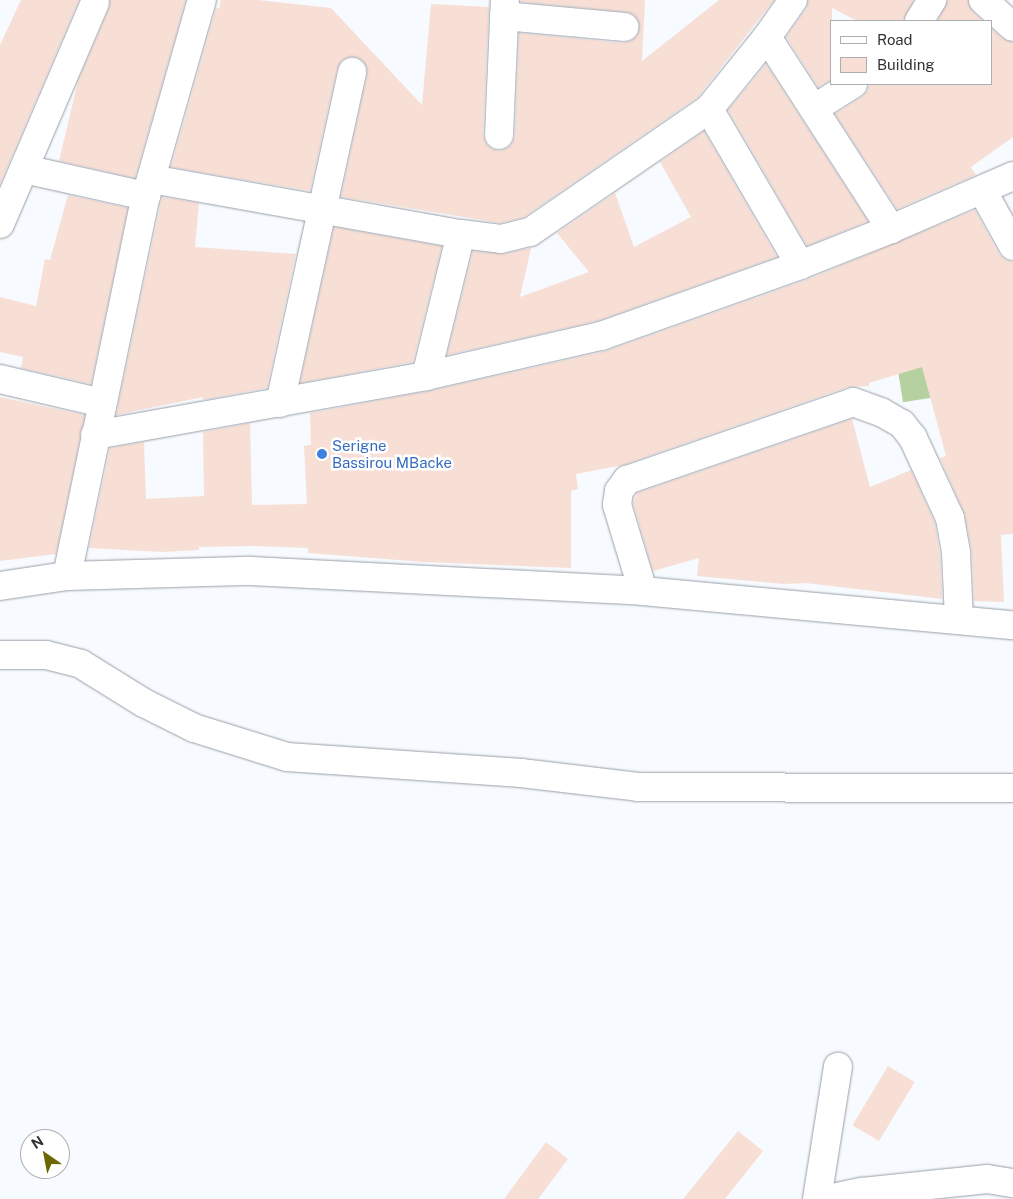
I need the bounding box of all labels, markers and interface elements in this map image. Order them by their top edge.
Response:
legend [830,20,993,85]
text: Road [877,31,913,48]
text: Building [877,56,935,73]
place label: Serigne Bassirou MBacke [332,436,452,471]
marker: Serigne Bassirou MBacke [316,448,328,460]
north arrow [20,1129,70,1179]
text: N [28,1133,46,1152]

